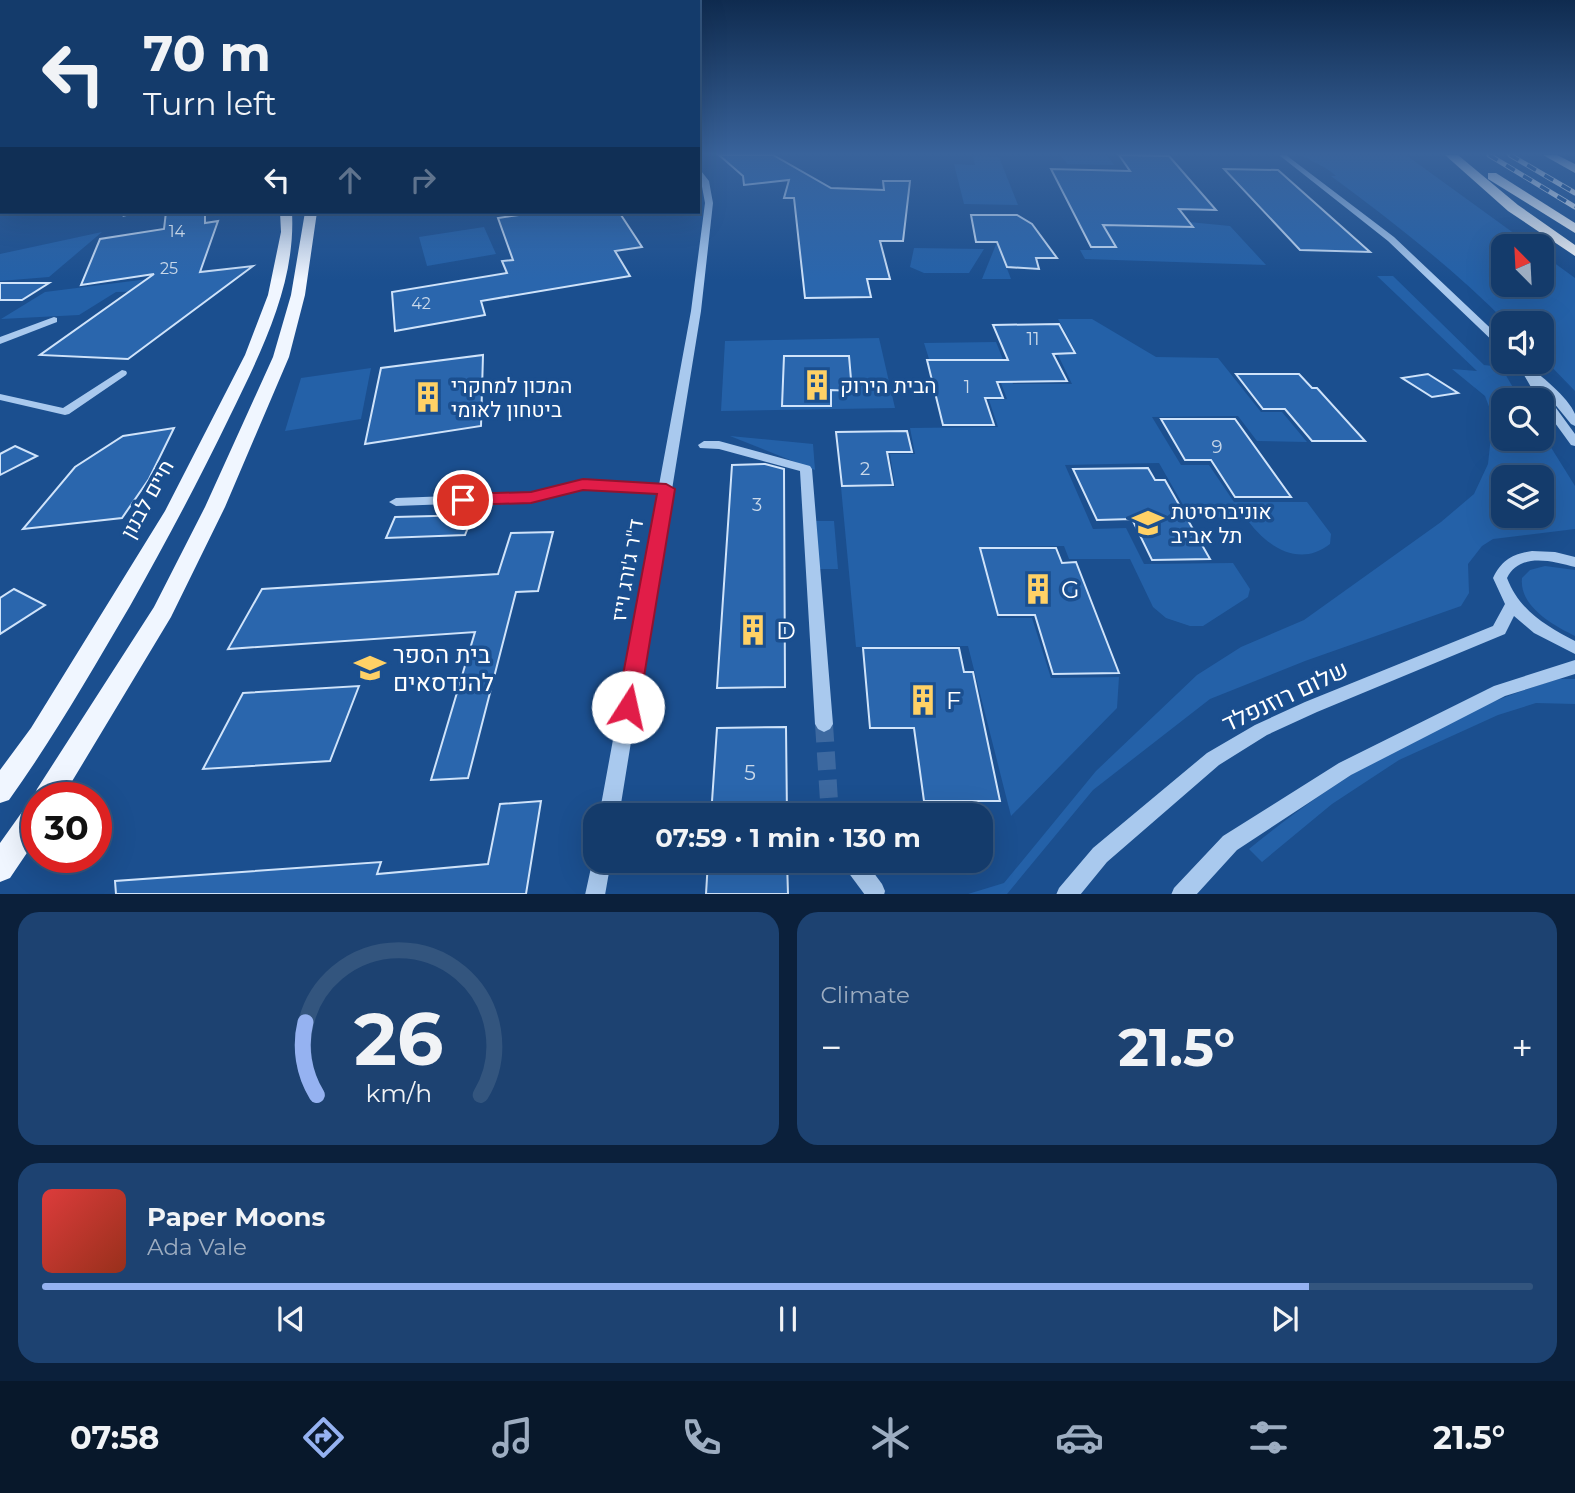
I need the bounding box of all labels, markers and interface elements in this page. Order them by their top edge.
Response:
text: 70 m [143,24,271,83]
icon: left [28,28,119,119]
text: Turn left [143,84,277,123]
icon: left [258,161,296,199]
icon: ahead [331,161,369,199]
icon: right [404,161,442,199]
house number: 14 [169,222,186,241]
north arrow [1491,234,1554,298]
map controls [1491,234,1554,528]
house number: 25 [160,259,178,278]
house number: 42 [411,294,431,313]
button: sound [1491,311,1554,374]
house number: 11 [1027,328,1040,350]
building icon: הבית הירוק [800,368,834,402]
place label: המכון למחקרי ביטחון לאומי [451,373,572,422]
place label: הבית הירוק [840,373,937,398]
house number: 1 [964,376,970,398]
building icon: המכון למחקרי ביטחון לאומי [411,380,445,414]
button: search [1491,388,1554,451]
house number: 9 [1212,436,1223,458]
street label: חיים לבנון [115,455,179,543]
house number: 2 [860,458,870,480]
button: layers [1491,465,1554,528]
pin [433,470,493,530]
icon: arrive [444,481,482,519]
house number: 3 [752,494,762,516]
place label: אוניברסיטת תל אביב [1171,499,1272,548]
school or university icon: אוניברסיטת תל אביב [1131,506,1165,540]
street label: ד"ר ג'ורג וייז [606,517,648,623]
building icon: G [1021,572,1055,606]
place label: G [1061,575,1080,604]
building icon: D [736,613,770,647]
place label: D [776,616,796,645]
place label: בית הספר להנדסאים [393,640,494,697]
school or university icon: בית הספר להנדסאים [353,651,387,685]
street label: שלום רוזנפלד [1217,654,1353,738]
position arrow [591,670,665,744]
building icon: F [906,683,940,717]
place label: F [946,686,961,715]
house number: 5 [744,760,756,785]
speed limit sign: 30 [21,782,112,873]
text: 07:59 · 1 min · 130 m [655,822,921,854]
text: Climate [821,981,910,1009]
text: 26 [354,995,443,1083]
text: 21.5° [1118,1016,1235,1079]
text: − [821,1024,842,1071]
text: + [1511,1024,1533,1071]
text: km/h [365,1077,432,1107]
text: Paper Moons [147,1201,325,1233]
text: Ada Vale [147,1233,247,1261]
icon: previous [272,1300,310,1338]
icon: pause [769,1300,807,1338]
icon: next [1266,1300,1304,1338]
icon: directions [299,1413,348,1462]
icon: music [488,1413,537,1462]
icon: phone [677,1413,726,1462]
icon: climate [866,1413,915,1462]
icon: car [1055,1413,1104,1462]
icon: filters [1244,1413,1293,1462]
text: 07:58 [70,1418,159,1457]
text: 21.5° [1433,1418,1505,1457]

